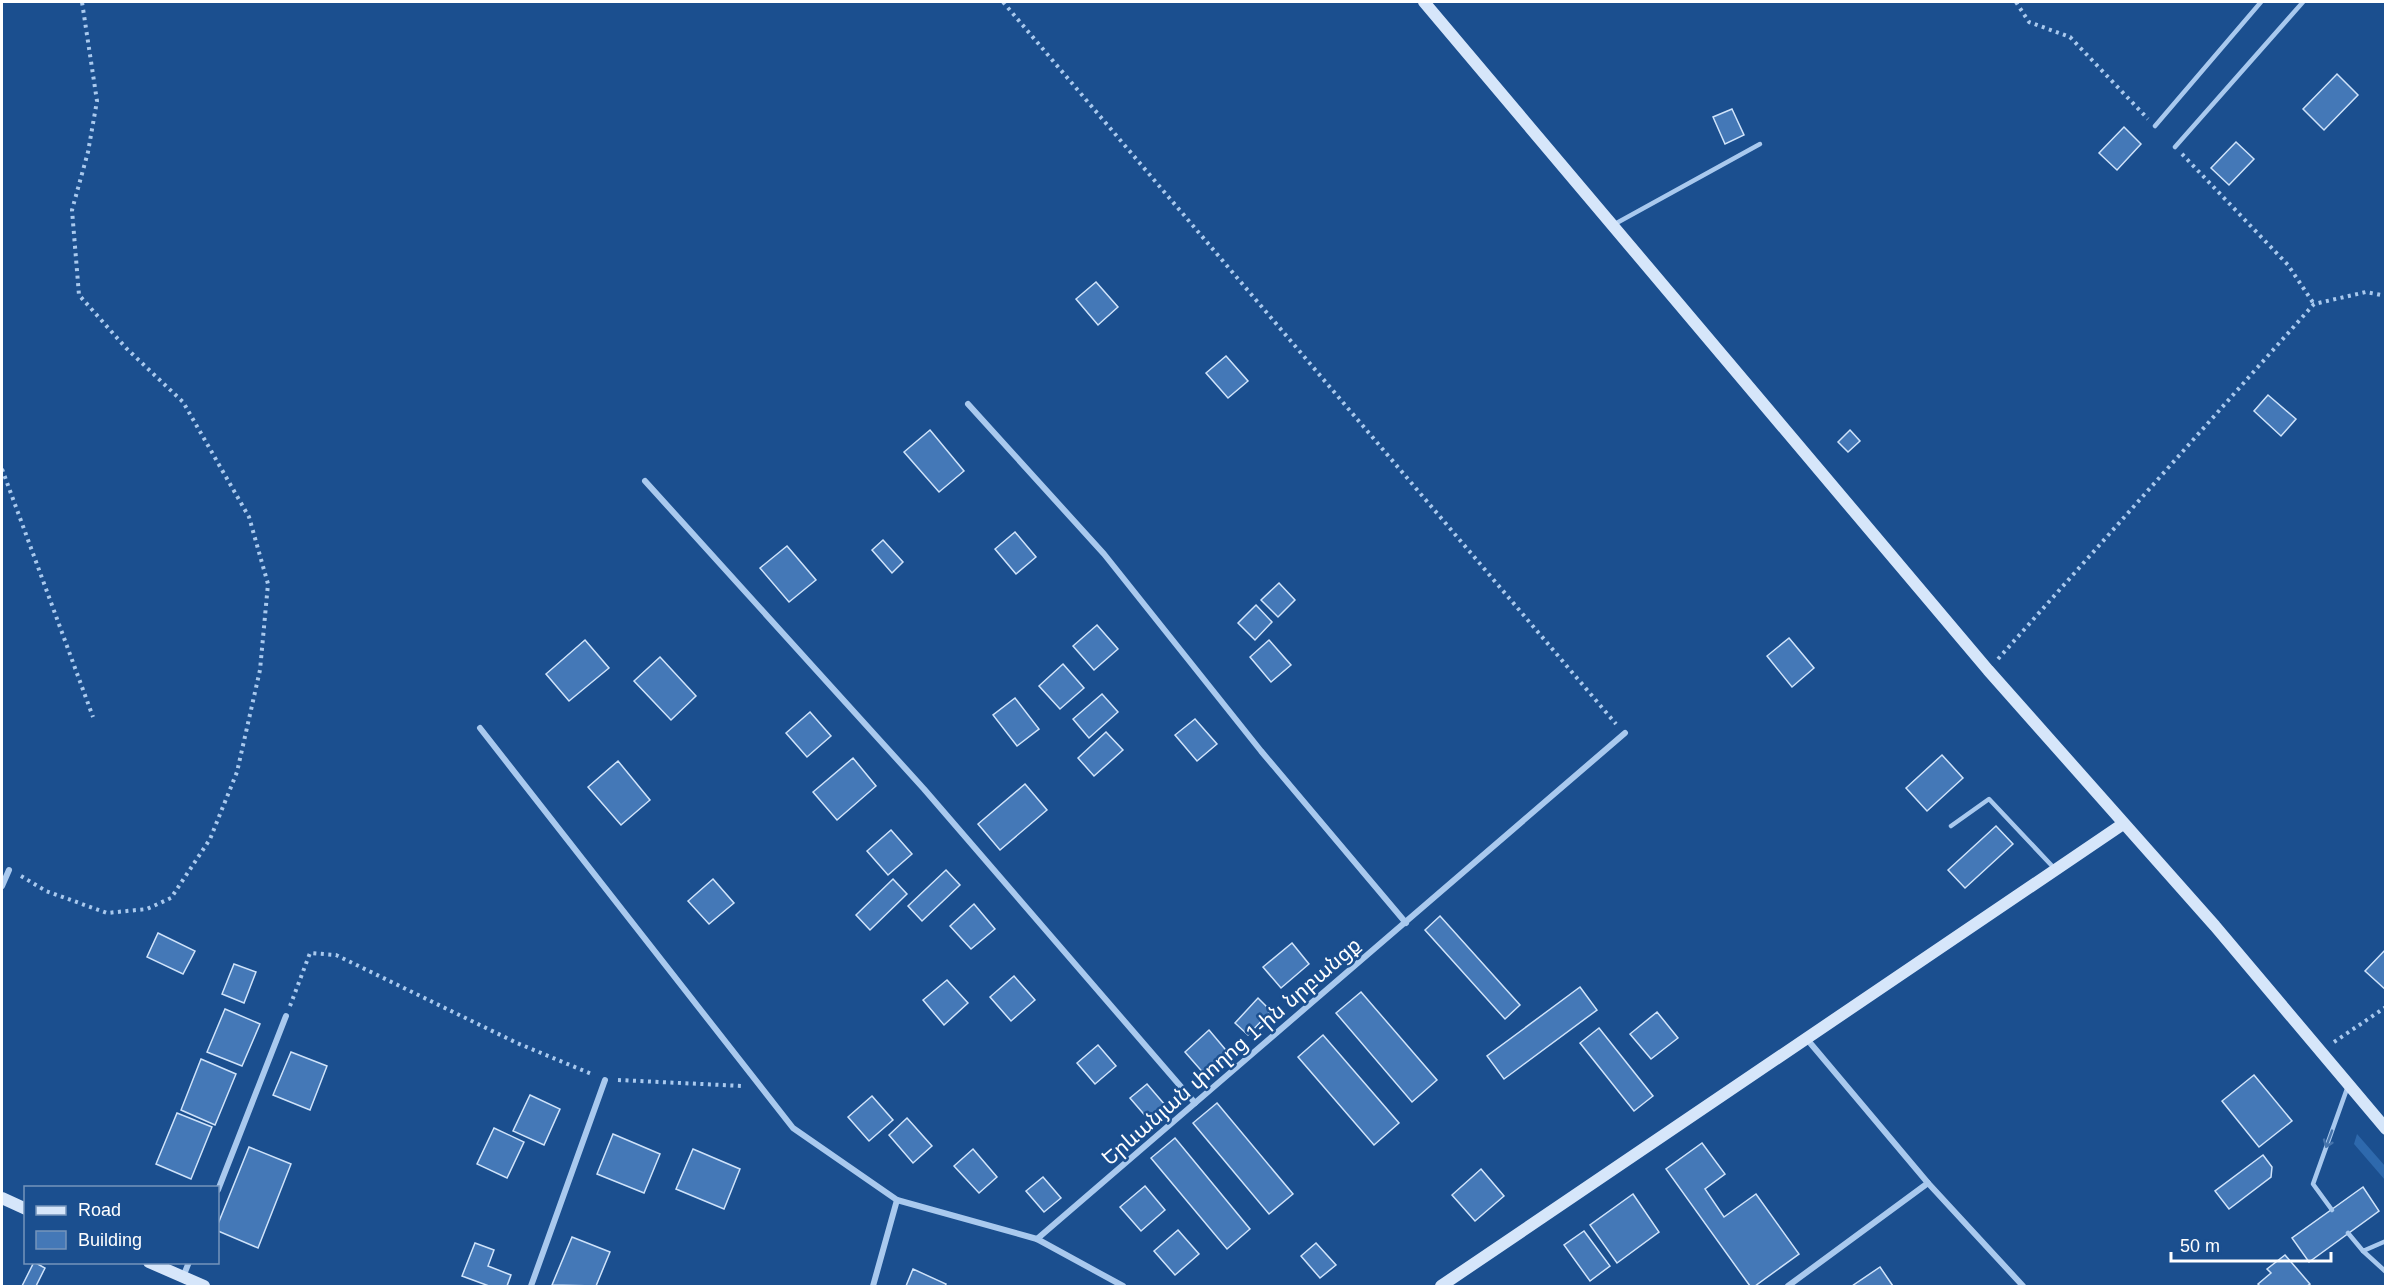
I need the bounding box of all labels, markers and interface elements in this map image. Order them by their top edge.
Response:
street label: Երևանյան փողոց 1-ին նրբանցք [1097,932,1366,1170]
one-way arrow [2322,1129,2333,1147]
legend [24,1186,219,1264]
text: Road [78,1200,121,1220]
scale bar [2171,1225,2332,1263]
text: Building [78,1230,142,1250]
text: 50 m [2180,1236,2220,1256]

